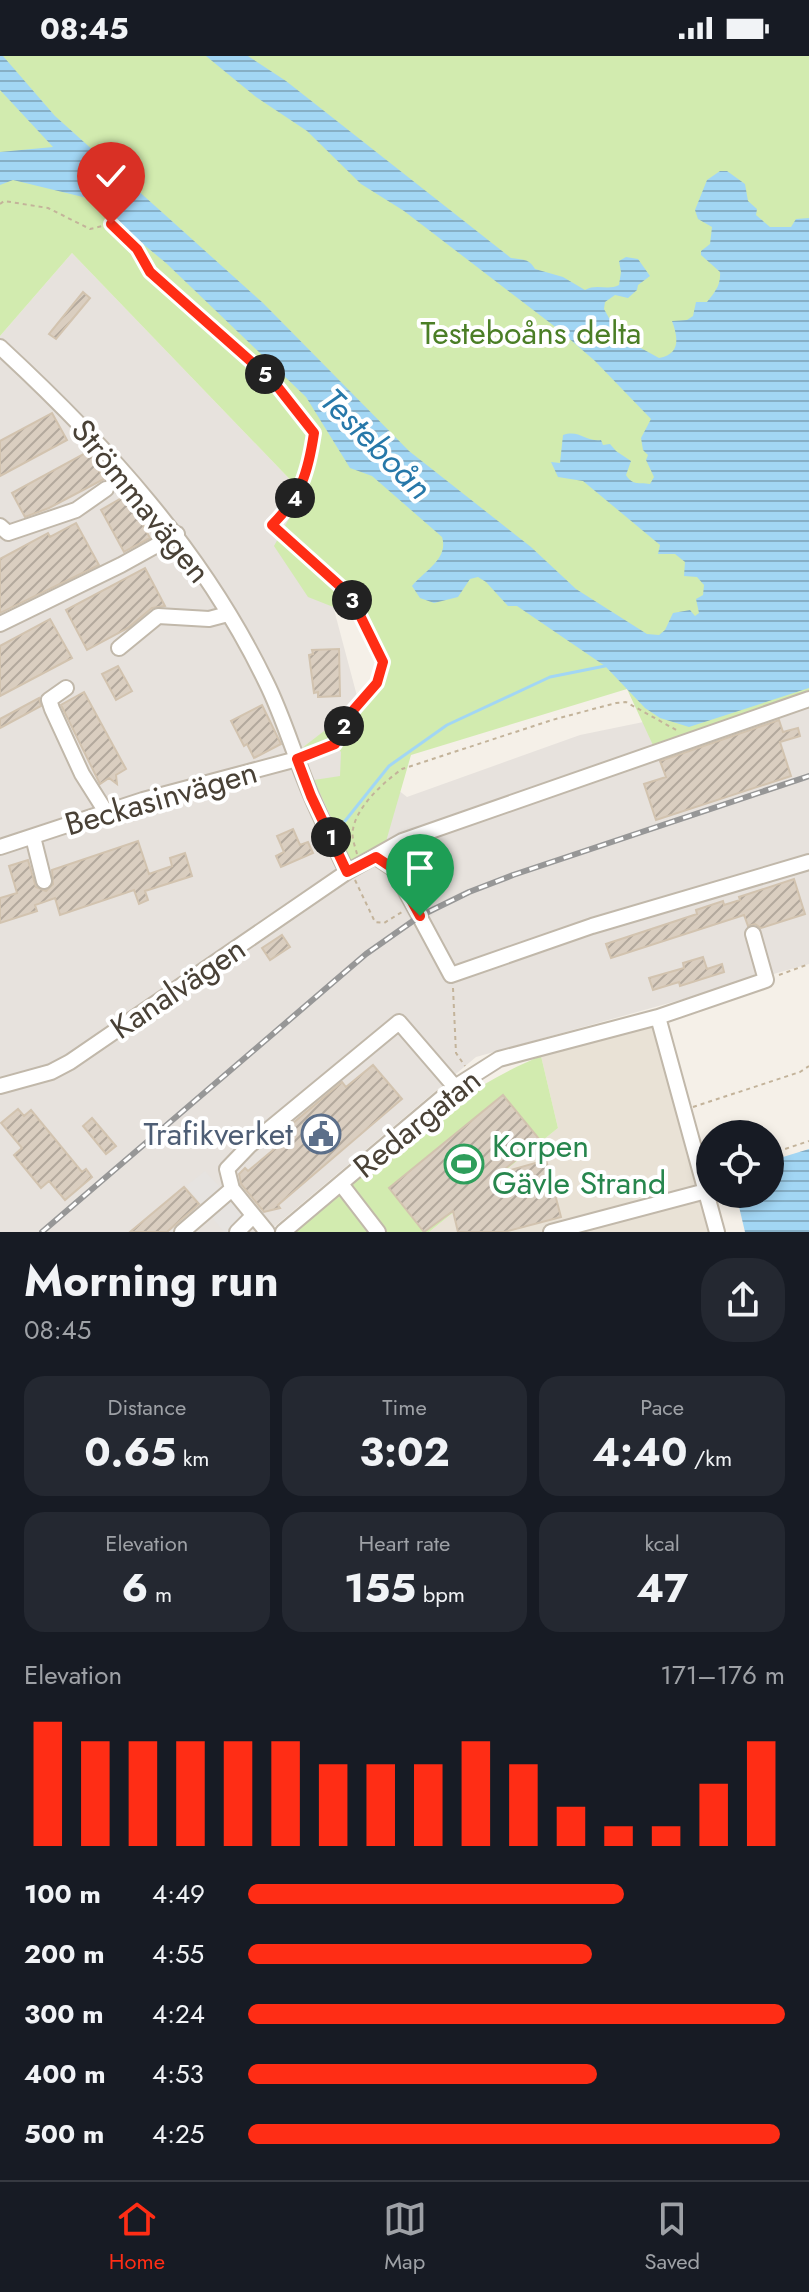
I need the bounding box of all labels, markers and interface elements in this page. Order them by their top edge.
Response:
text: 08:45 [40,7,129,50]
pin [77,142,145,224]
icon: check [89,154,133,198]
park label: Testeboåns delta [421,310,641,356]
pin: 5 [245,354,285,394]
text: 5 [258,358,272,390]
water label: Testeboån [309,377,443,511]
street label: Strömmavägen [60,409,222,593]
pin: 4 [275,478,315,518]
text: 4 [287,482,303,514]
pin: 3 [332,580,372,620]
text: 3 [345,584,359,616]
pin: 2 [324,706,364,746]
text: 2 [337,710,351,742]
street label: Beckasinvägen [59,749,263,847]
pin: 1 [311,817,351,857]
text: 1 [325,821,337,853]
pin [386,834,454,916]
icon: arrive [398,846,442,890]
street label: Kanalvägen [101,926,255,1050]
street label: Redargatan [343,1057,491,1189]
place label: Trafikverket [143,1111,293,1157]
public building icon: Trafikverket [300,1113,342,1155]
map controls [696,1120,784,1208]
button: locate [696,1120,784,1208]
place label: Korpen Gävle Strand [492,1123,666,1206]
sports icon: Korpen Gävle Strand [443,1143,485,1185]
text: Morning run [24,1249,279,1313]
button: share [701,1258,785,1342]
text: 08:45 [24,1311,91,1349]
text: Distance [107,1391,186,1423]
text: Time [382,1391,427,1423]
text: Pace [640,1391,684,1423]
text: 0.65 [84,1423,176,1481]
text: 3:02 [359,1423,450,1481]
text: 4:40 [592,1423,687,1481]
text: km [176,1442,210,1474]
text: /km [687,1442,732,1474]
text: Elevation [105,1527,188,1559]
text: Heart rate [359,1527,450,1559]
text: kcal [644,1527,680,1559]
text: 6 [122,1559,148,1617]
text: 155 [344,1559,416,1617]
text: 47 [636,1559,688,1617]
text: m [148,1578,172,1610]
text: bpm [416,1578,465,1610]
text: Elevation [24,1656,122,1694]
text: 171–176 m [660,1656,785,1694]
text: 100 m [24,1875,101,1913]
text: 4:49 [152,1875,205,1913]
text: 200 m [24,1935,105,1973]
text: 4:55 [152,1935,204,1973]
text: 300 m [24,1995,104,2033]
text: 4:24 [152,1995,205,2033]
text: 400 m [24,2055,106,2093]
text: 4:53 [152,2055,204,2093]
text: 500 m [24,2115,104,2153]
text: 4:25 [152,2115,204,2153]
tab: Home [109,2197,165,2277]
tab: Map [383,2197,427,2277]
tab: Saved [644,2197,700,2277]

